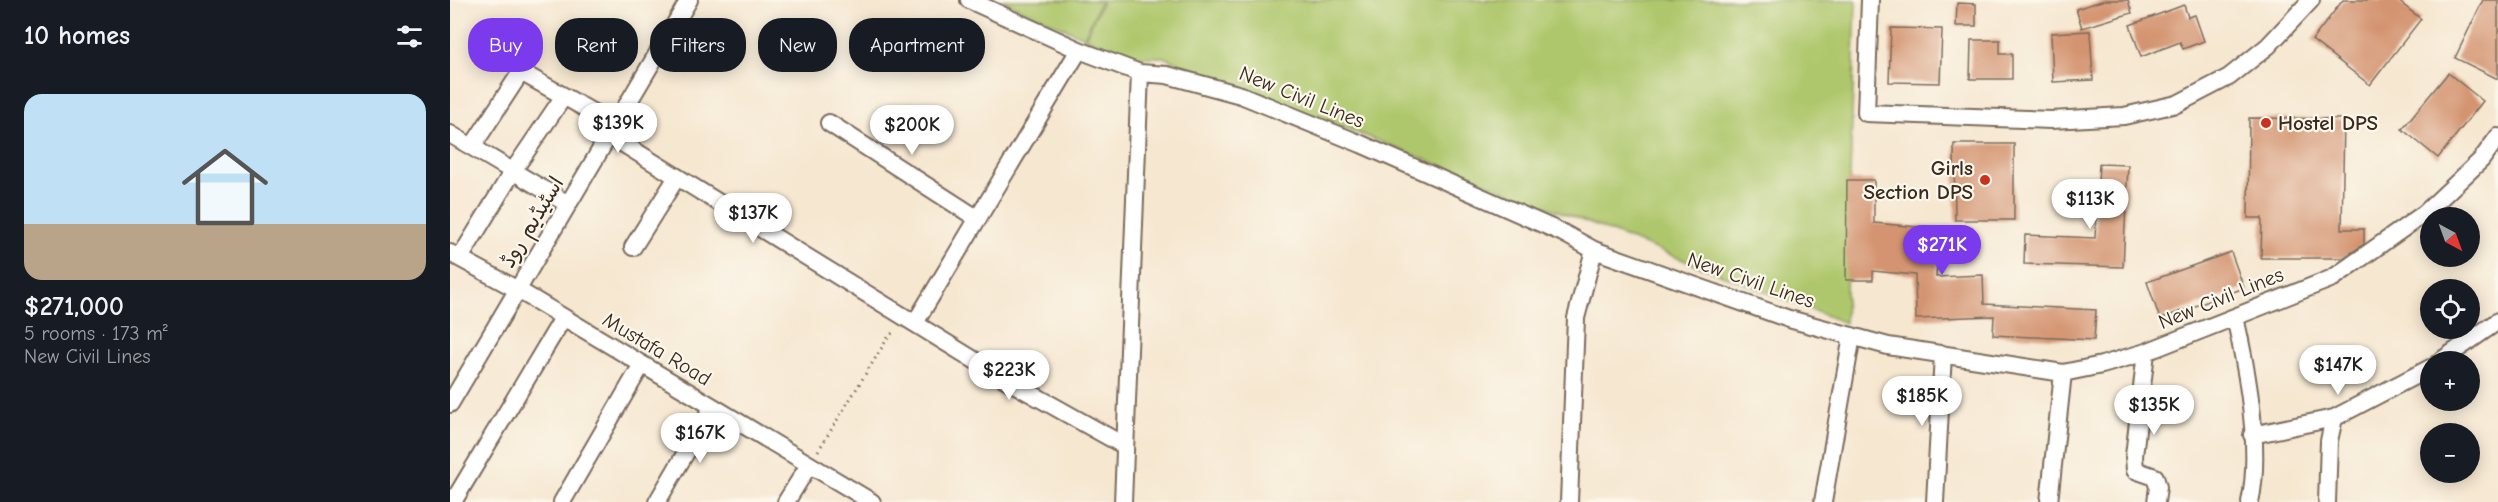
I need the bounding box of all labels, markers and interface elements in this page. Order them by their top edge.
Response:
chip: Buy [468,18,543,72]
chip: Rent [555,18,638,72]
chip: Filters [650,18,746,72]
chip: New [758,18,837,72]
chip: Apartment [849,18,985,72]
icon: filters [393,20,426,53]
text: 10 homes [24,21,130,51]
street label: New Civil Lines [1236,61,1368,133]
pin: $139K [576,103,660,154]
pin: $200K [870,105,954,156]
text: $139K [592,111,644,134]
place label: Hostel DPS [2278,111,2378,135]
text: $200K [884,113,940,136]
marker: Hostel DPS [2259,116,2273,130]
icon: home [171,133,279,241]
place label: Girls Section DPS [1863,156,1973,204]
street label: اسٹیڈیم روڈ [495,172,572,274]
marker: Girls Section DPS [1978,173,1992,187]
pin: $113K [2048,179,2132,230]
text: $113K [2066,187,2114,210]
pin: $137K [711,193,795,244]
text: $137K [728,201,778,224]
north arrow [2420,207,2480,267]
map controls [2420,207,2480,483]
pin: $271K [1900,225,1984,276]
text: $271K [1917,233,1967,256]
street label: New Civil Lines [1684,247,1818,313]
street label: New Civil Lines [2155,262,2287,334]
button: locate [2420,279,2480,339]
text: $271,000 [24,292,124,322]
street label: Mustafa Road [599,307,715,391]
text: 5 rooms · 173 m² [24,322,168,345]
text: New Civil Lines [24,345,151,368]
pin: $147K [2296,345,2380,396]
pin: $223K [967,350,1051,401]
button: + [2420,351,2480,411]
text: $147K [2313,353,2363,376]
text: $223K [982,358,1036,381]
pin: $185K [1880,376,1964,427]
text: $185K [1896,384,1948,407]
pin: $135K [2112,385,2196,436]
text: $135K [2128,393,2180,416]
pin: $167K [658,413,742,464]
text: $167K [675,421,725,444]
button: − [2420,423,2480,483]

